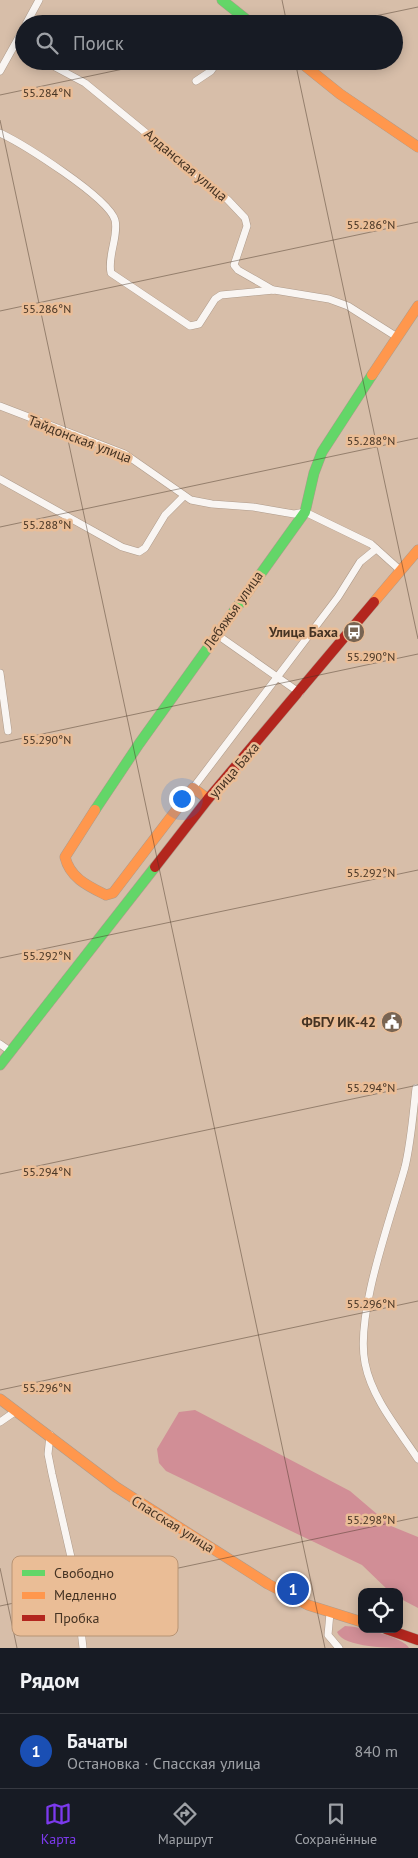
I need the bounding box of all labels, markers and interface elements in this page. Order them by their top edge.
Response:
search box [15,15,403,70]
icon: search [33,29,61,57]
text: Поиск [73,31,124,55]
text: 55.284°N [23,85,71,100]
street label: Алданская улица [141,125,231,205]
text: 55.286°N [347,217,395,232]
text: 55.286°N [23,301,71,316]
street label: Тайдонская улица [26,411,134,467]
text: 55.288°N [347,433,395,448]
text: 55.288°N [23,517,71,532]
street label: Лебяжья улица [199,567,267,654]
bus stop icon: Улица Баха [342,620,366,644]
place label: Улица Баха [268,623,338,641]
text: 55.290°N [347,649,395,664]
text: 55.290°N [23,732,71,747]
street label: улица Баха [205,738,263,802]
your location [169,786,195,812]
text: 55.292°N [347,865,395,880]
text: 55.292°N [23,948,71,963]
public building icon: ФБГУ ИК-42 [380,1010,404,1034]
place label: ФБГУ ИК-42 [301,1013,376,1031]
text: 55.294°N [347,1080,395,1095]
text: 55.294°N [23,1164,71,1179]
text: 55.296°N [347,1296,395,1311]
text: 55.296°N [23,1380,71,1395]
street label: Спасская улица [128,1491,218,1557]
text: 55.298°N [347,1512,395,1527]
legend [12,1556,178,1636]
text: Свободно [54,1564,114,1582]
pin: 1 [277,1570,309,1608]
text: Медленно [54,1586,117,1604]
map controls [358,1588,403,1633]
button: locate [358,1588,403,1633]
text: Пробка [54,1609,99,1627]
text: Рядом [20,1667,79,1694]
text: Бачаты [67,1729,128,1753]
text: 1 [31,1741,41,1761]
text: 840 m [355,1741,398,1761]
text: Остановка · Спасская улица [67,1753,261,1773]
tab: Карта [41,1800,76,1848]
tab: Маршрут [158,1800,213,1848]
tab: Сохранённые [295,1800,377,1848]

